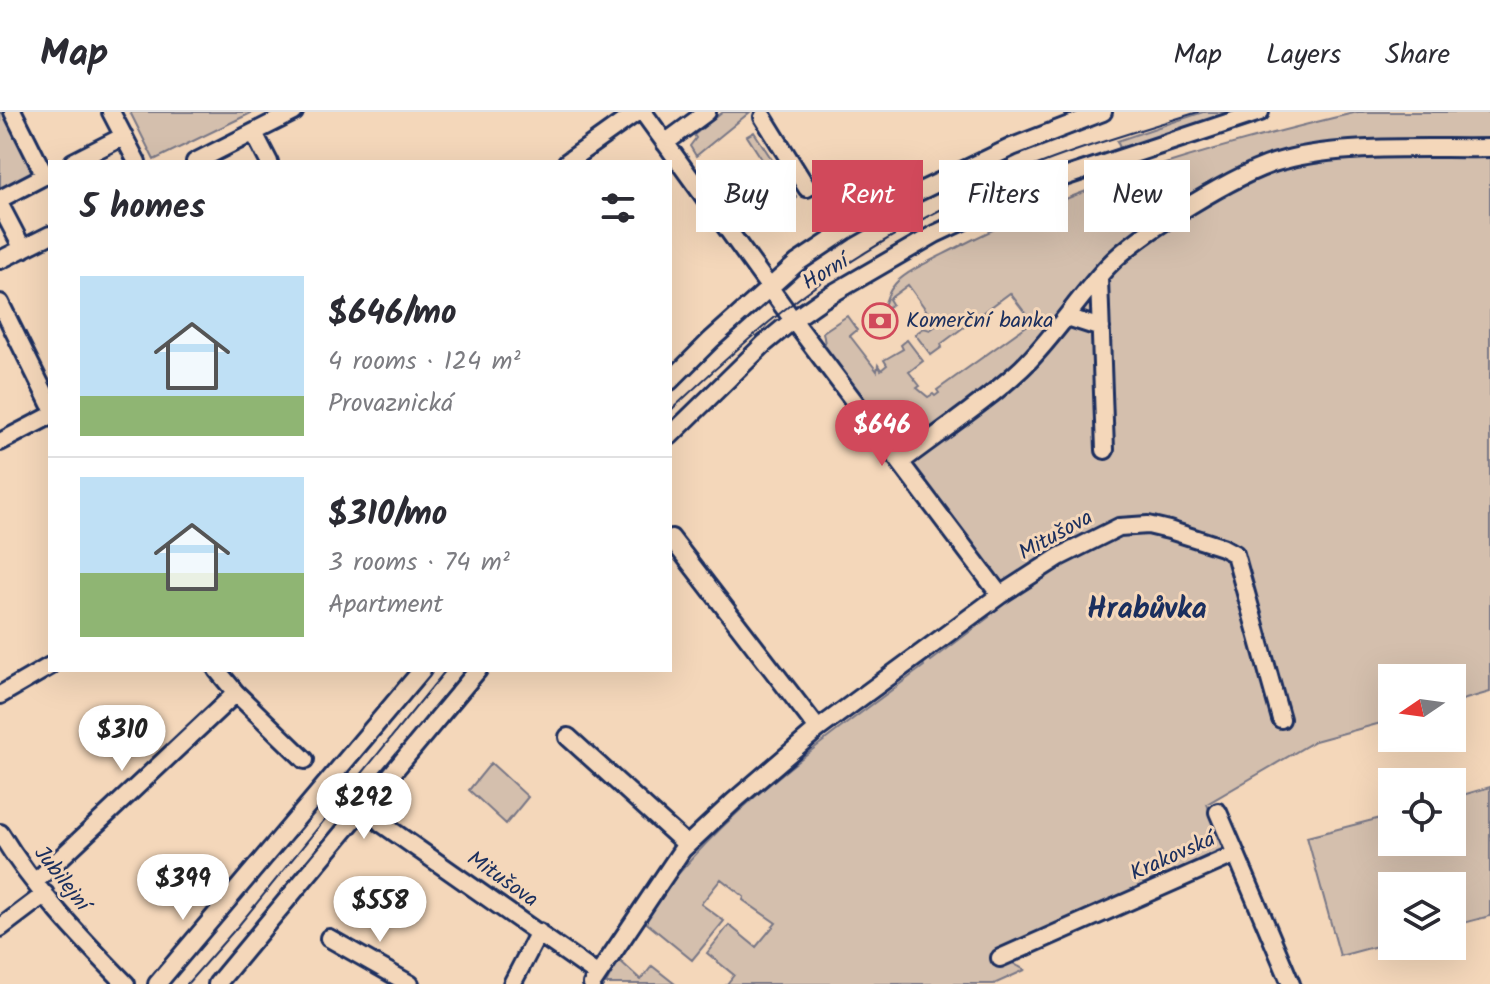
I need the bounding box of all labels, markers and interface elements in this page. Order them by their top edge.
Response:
text: Map [40,25,109,85]
text: Map [1173,33,1222,78]
text: Layers [1266,33,1341,78]
text: Share [1385,33,1450,78]
chip: Buy [696,160,796,232]
chip: Rent [812,160,923,232]
chip: Filters [939,160,1068,232]
chip: New [1084,160,1190,232]
text: 5 homes [80,181,205,235]
icon: filters [596,186,640,230]
street label: Horní [796,243,859,301]
text: $646/mo [328,287,456,341]
bank icon: Komerční banka [861,302,899,340]
place label: Komerční banka [906,304,1054,339]
icon: home [144,308,240,404]
text: 4 rooms · 124 m² [328,341,520,383]
text: Provaznická [328,383,453,425]
pin: $646 [835,400,929,468]
text: $646 [853,405,911,447]
text: $310/mo [328,488,447,542]
street label: Mitušova [1012,501,1100,571]
icon: home [144,509,240,605]
text: 3 rooms · 74 m² [328,542,510,584]
text: Apartment [328,584,443,626]
district label: Hrabůvka [1087,586,1207,634]
north arrow [1378,664,1466,752]
map controls [1378,664,1466,960]
pin: $310 [75,705,169,773]
text: $310 [97,710,147,752]
button: locate [1378,768,1466,856]
pin: $292 [317,773,411,841]
text: $292 [335,778,393,820]
street label: Krakovská [1125,822,1224,891]
street label: Jubilejní [24,838,100,922]
street label: Mitušova [459,843,545,917]
pin: $399 [136,854,230,922]
text: $399 [155,859,211,901]
button: layers [1378,872,1466,960]
pin: $558 [333,876,427,944]
text: $558 [351,881,409,923]

